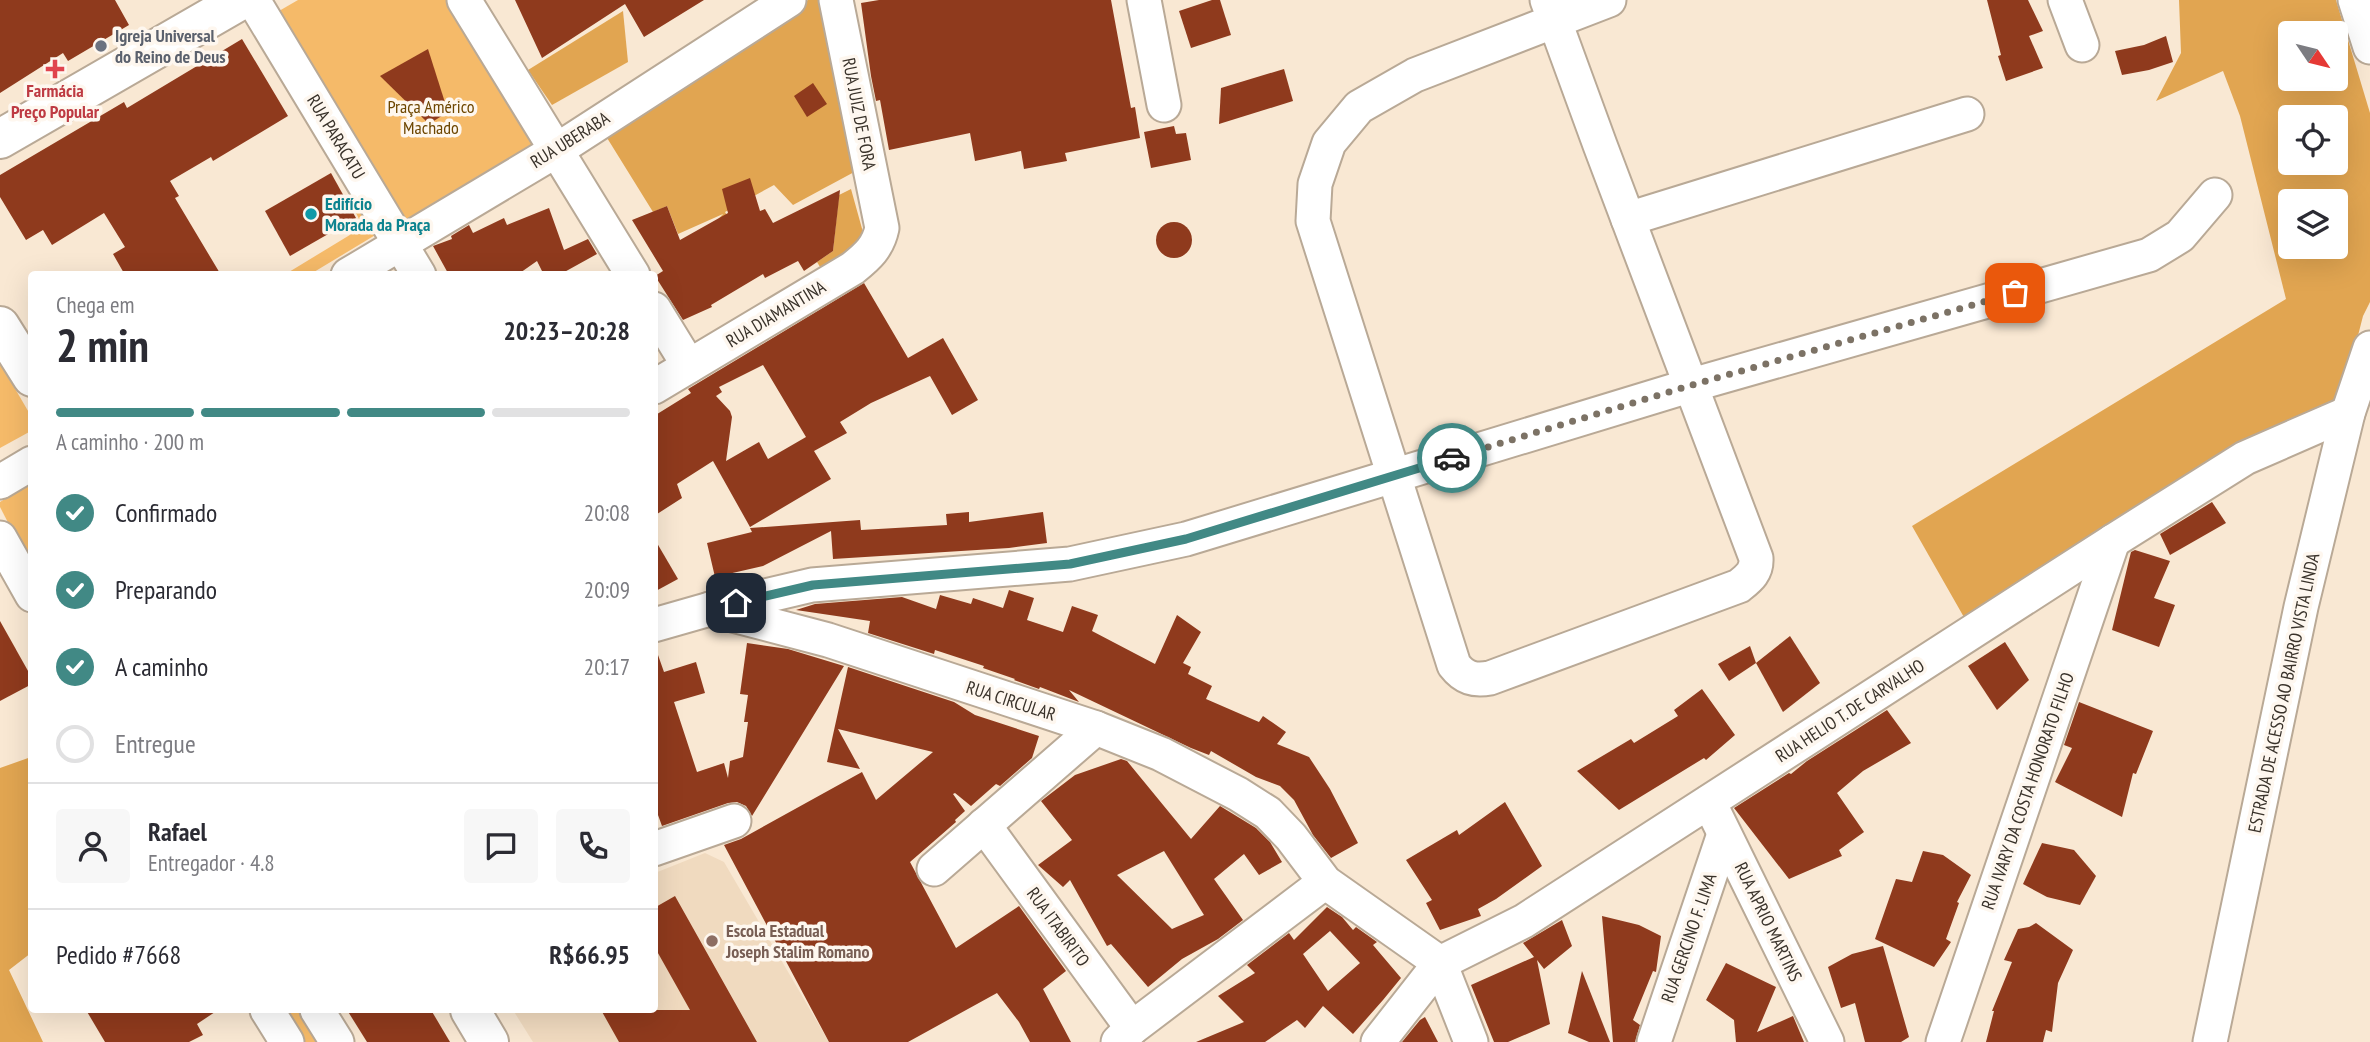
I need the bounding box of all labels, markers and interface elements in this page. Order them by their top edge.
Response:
north arrow [2278,21,2348,91]
map controls [2278,21,2348,259]
place label: Igreja Universal do Reino de Deus [115,24,226,68]
marker: Igreja Universal do Reino de Deus [93,38,109,54]
street label: RUA JUIZ DE FORA [837,56,882,172]
marker: Farmácia Preço Popular [47,61,63,77]
place label: Farmácia Preço Popular [11,79,100,123]
street label: RUA PARACATU [302,90,371,183]
park label: Praça Américo Machado [387,95,475,139]
button: locate [2278,105,2348,175]
street label: RUA UBERABA [526,106,614,173]
button: layers [2278,189,2348,259]
place label: Edifício Morada da Praça [325,192,431,236]
marker: Edifício Morada da Praça [303,206,319,222]
pin [1985,263,2045,323]
icon: bag [1996,274,2034,312]
street label: RUA DIAMANTINA [722,275,830,352]
text: Chega em [56,290,134,319]
text: 20:23–20:28 [503,314,630,347]
text: 2 min [56,315,149,375]
courier [1417,423,1487,493]
text: A caminho · 200 m [56,427,204,456]
icon: car [1433,439,1471,477]
icon: check [56,494,94,532]
text: Confirmado [115,496,217,529]
text: 20:08 [584,498,630,527]
street label: ESTRADA DE ACESSO AO BAIRRO VISTA LINDA [2243,551,2325,835]
icon: check [56,571,94,609]
text: Preparando [115,573,217,606]
pin [706,573,766,633]
text: 20:09 [584,575,630,604]
icon: home [717,584,755,622]
icon: check [56,648,94,686]
text: A caminho [115,650,208,683]
text: 20:17 [584,652,630,681]
street label: RUA HELIO T. DE CARVALHO [1771,654,1929,767]
street label: RUA IVARY DA COSTA HONORATO FILHO [1976,669,2079,912]
street label: RUA CIRCULAR [964,675,1059,726]
text: Entregue [115,727,196,760]
button: person [56,809,130,883]
button: chat [464,809,538,883]
button: phone [556,809,630,883]
text: Rafael [148,815,207,848]
text: Entregador · 4.8 [148,848,275,877]
street label: RUA APRIO MARTINS [1730,858,1807,985]
street label: RUA GERCINO F. LIMA [1656,870,1722,1005]
street label: RUA ITABIRITO [1022,883,1095,971]
place label: Escola Estadual Joseph Stalim Romano [725,919,869,963]
marker: Escola Estadual Joseph Stalim Romano [704,933,720,949]
text: Pedido #7668 [56,938,181,971]
text: R$66.95 [549,938,630,971]

